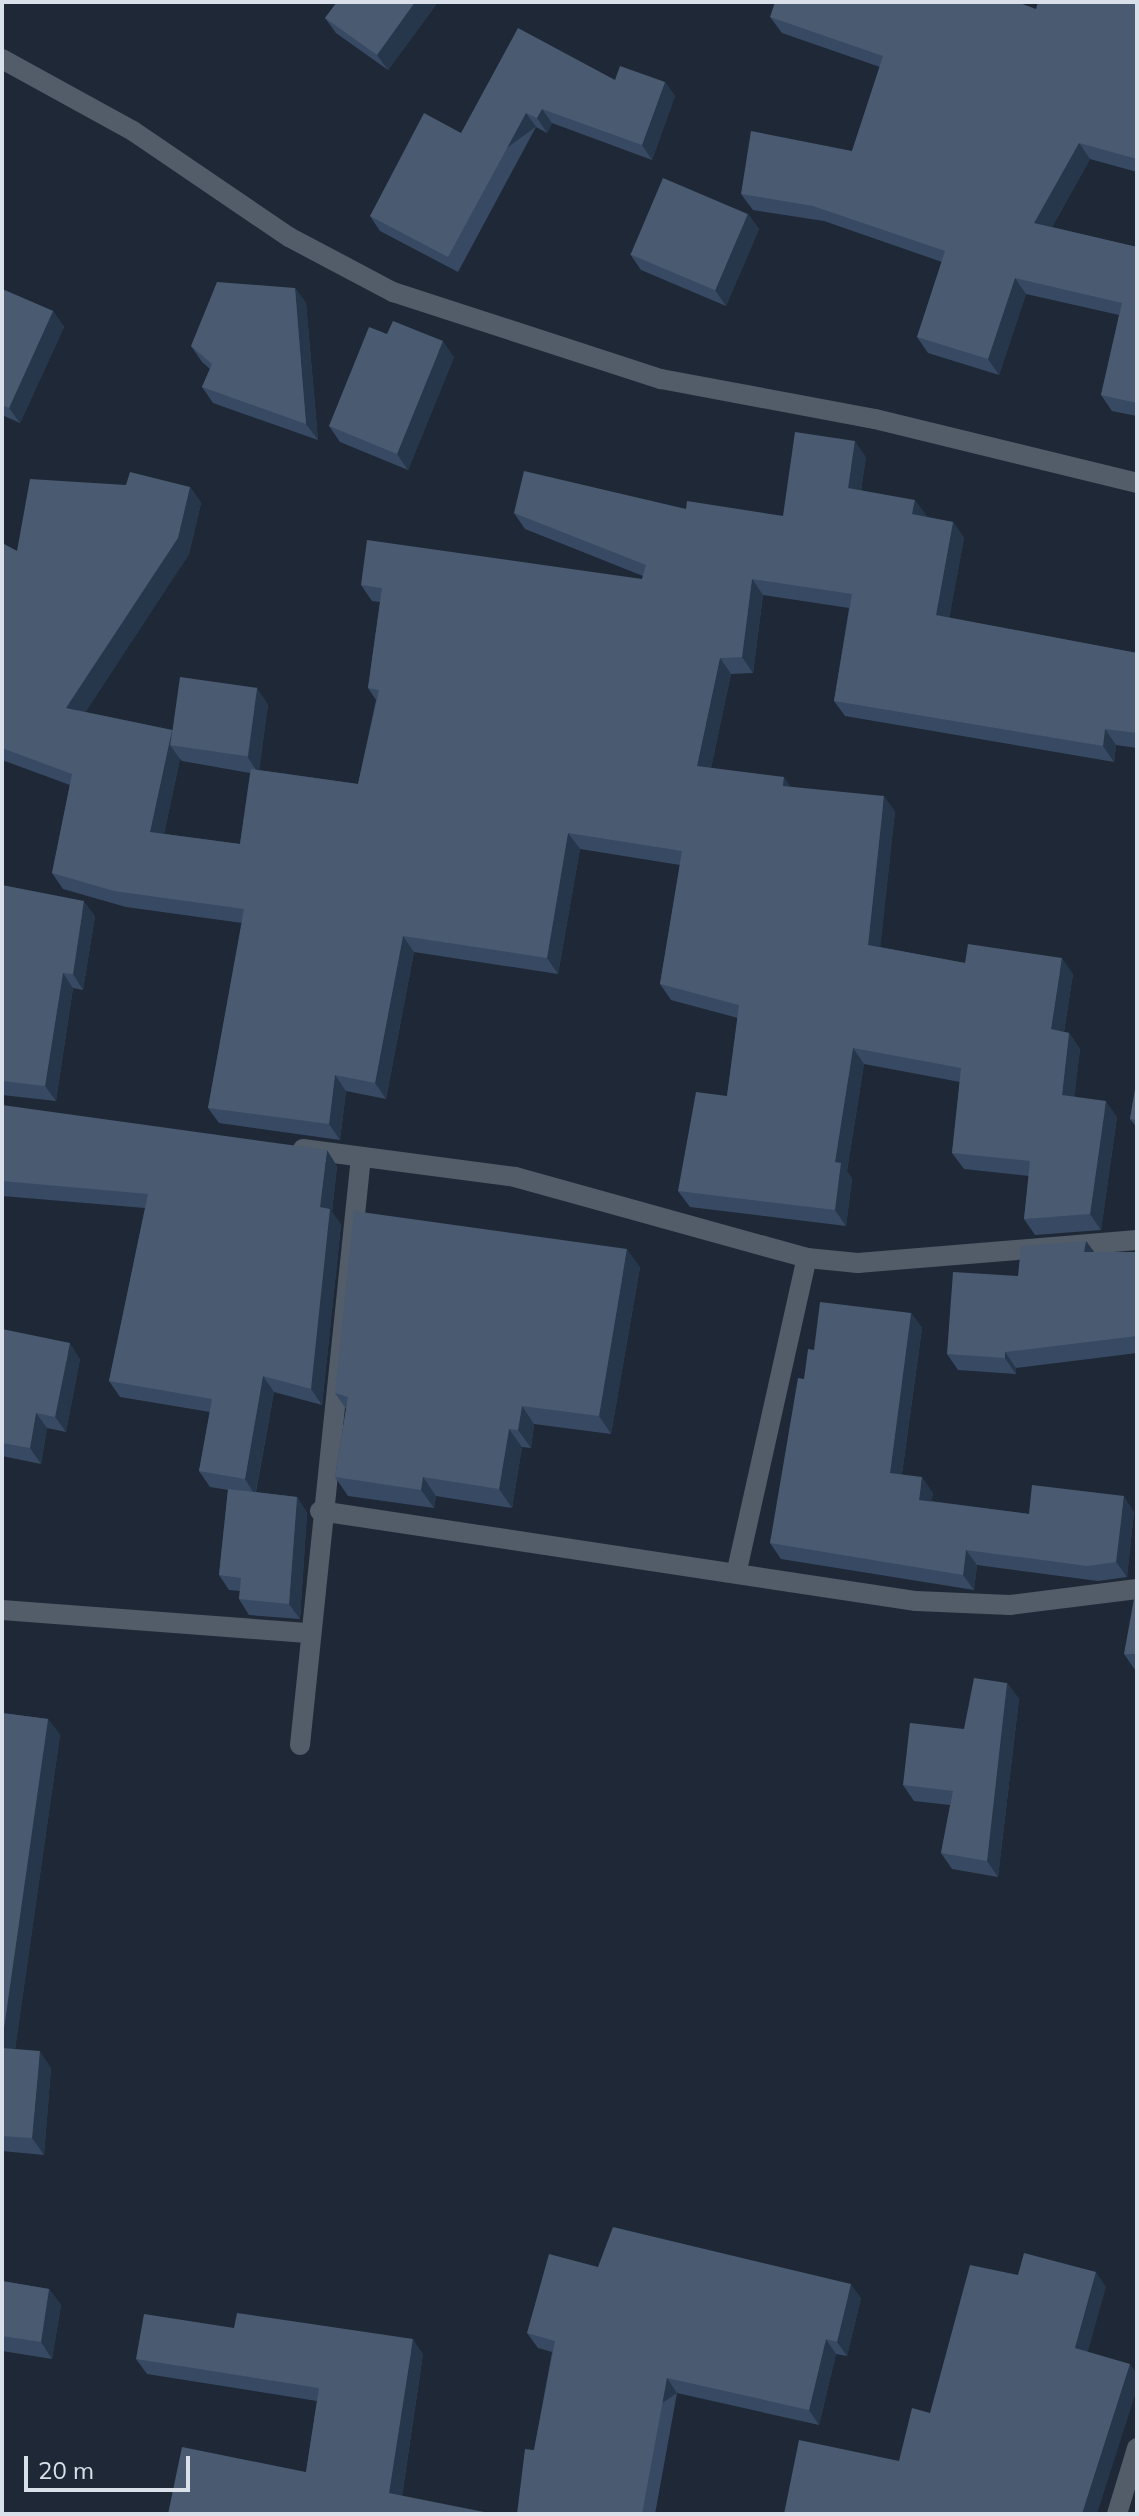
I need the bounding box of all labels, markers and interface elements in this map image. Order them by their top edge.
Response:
scale bar [28,2440,194,2490]
text: 20 m [38,2455,94,2485]

